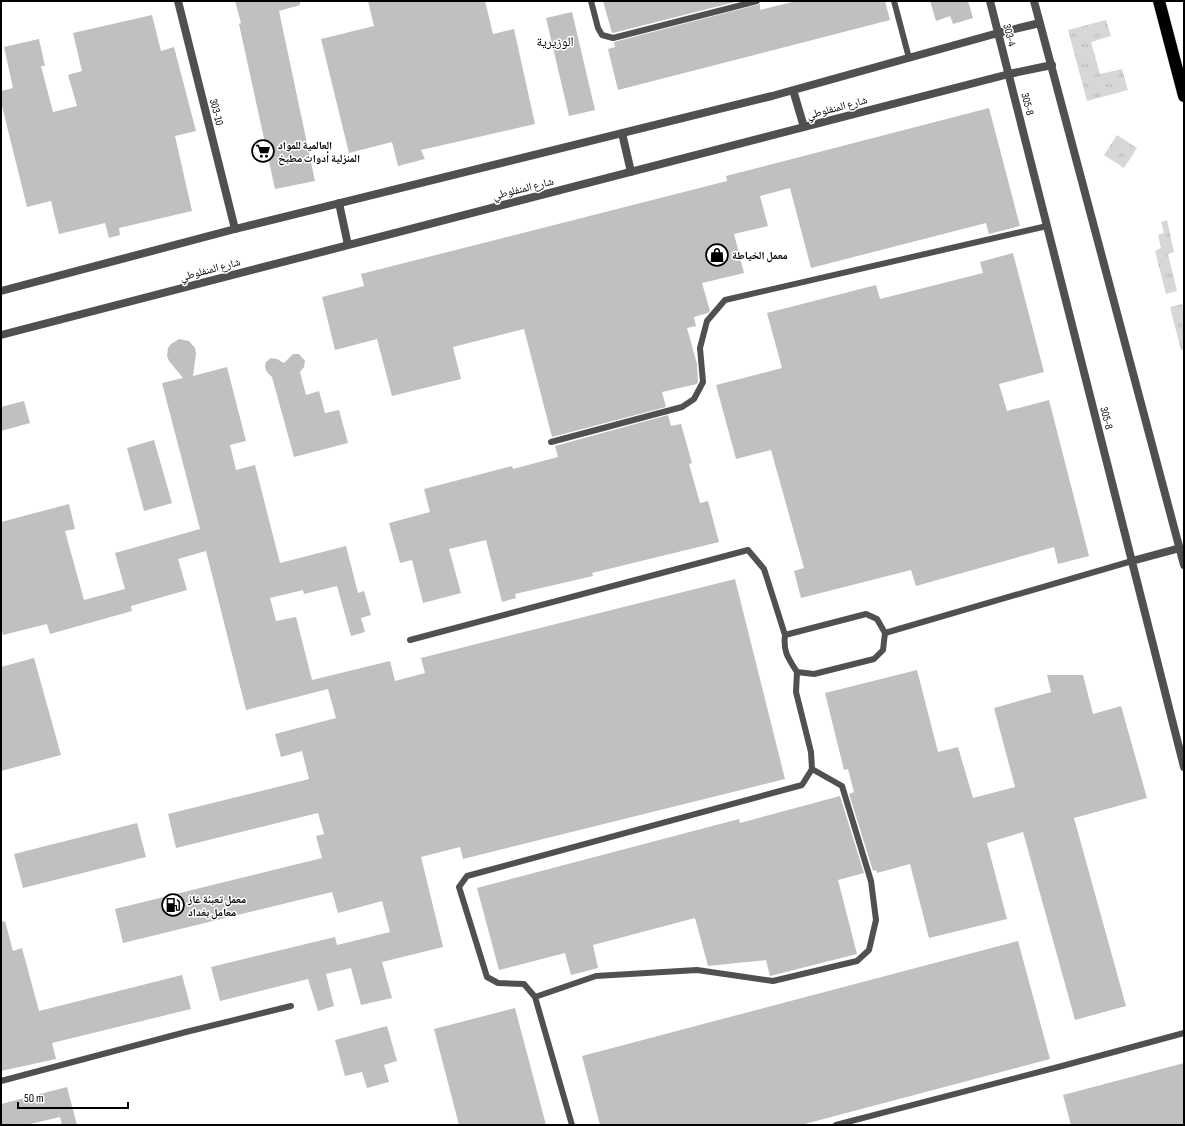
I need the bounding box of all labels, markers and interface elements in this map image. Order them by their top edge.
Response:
street label: 303-4 [1000,22,1019,48]
district label: الوزيرية [537,34,574,50]
street label: 305-8 [1018,91,1037,117]
street label: شارع المنفلوطي [805,93,869,124]
street label: 303-10 [207,97,226,127]
supermarket icon: العالمية للمواد المنزلية أدوات مطبخ [250,138,276,164]
place label: العالمية للمواد المنزلية أدوات مطبخ [278,139,360,166]
street label: شارع المنفلوطي [491,175,555,204]
shop icon: معمل الخياطة [704,242,730,268]
place label: معمل الخياطة [732,249,788,263]
street label: شارع المنفلوطي [178,255,242,286]
street label: 305-8 [1097,405,1116,431]
fuel station icon: معمل تعبئة غاز معامل بغداد [160,892,186,918]
place label: معمل تعبئة غاز معامل بغداد [187,893,246,920]
scale bar [18,1084,128,1110]
text: 50 m [24,1091,44,1106]

